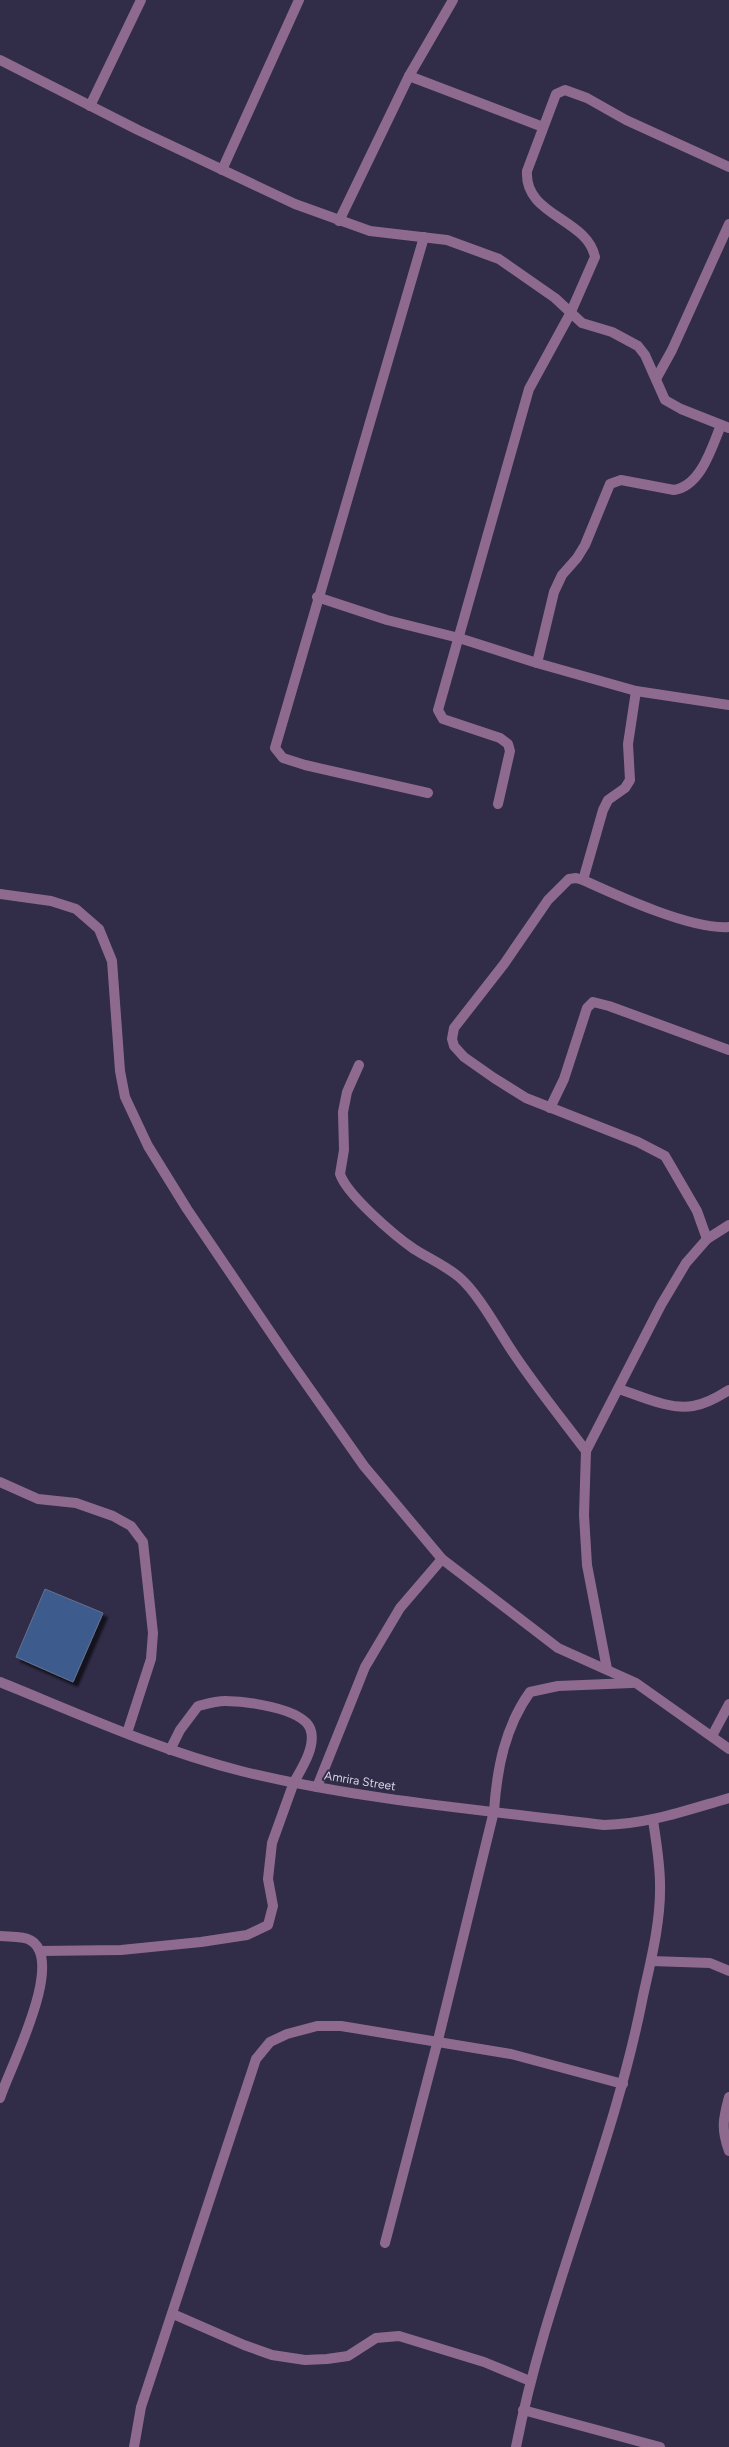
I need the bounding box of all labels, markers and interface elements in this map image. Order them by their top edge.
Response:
street label: Amrira Street [323,1768,397,1794]

